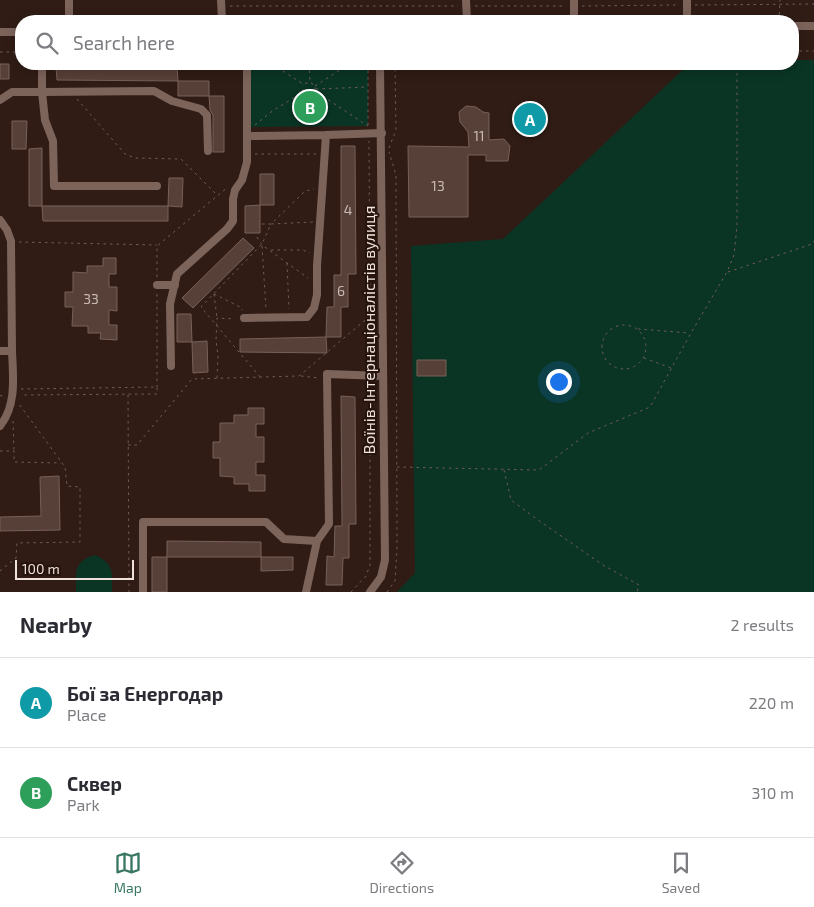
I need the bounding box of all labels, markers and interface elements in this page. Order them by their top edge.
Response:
search box [15,15,799,70]
icon: search [33,29,61,57]
text: Search here [73,31,175,54]
pin: B [294,88,326,126]
pin: A [514,100,546,138]
house number: 11 [473,127,485,144]
house number: 13 [431,177,445,194]
house number: 4 [344,201,352,218]
street label: Воїнів-Інтернаціоналістів вулиця [359,205,379,455]
house number: 6 [337,282,345,299]
house number: 33 [83,290,99,307]
your location [546,369,572,395]
scale bar [15,557,134,580]
text: 100 m [22,560,60,577]
text: Nearby [20,612,92,637]
text: 2 results [731,615,794,634]
text: Бої за Енергодар [67,682,223,705]
text: A [31,693,41,712]
text: 220 m [749,693,794,712]
text: Place [67,705,106,724]
text: Сквер [67,772,122,795]
text: B [31,783,41,802]
text: 310 m [752,783,794,802]
text: Park [67,795,100,814]
tab: Map [114,849,142,896]
tab: Directions [370,849,434,896]
tab: Saved [662,849,700,896]

